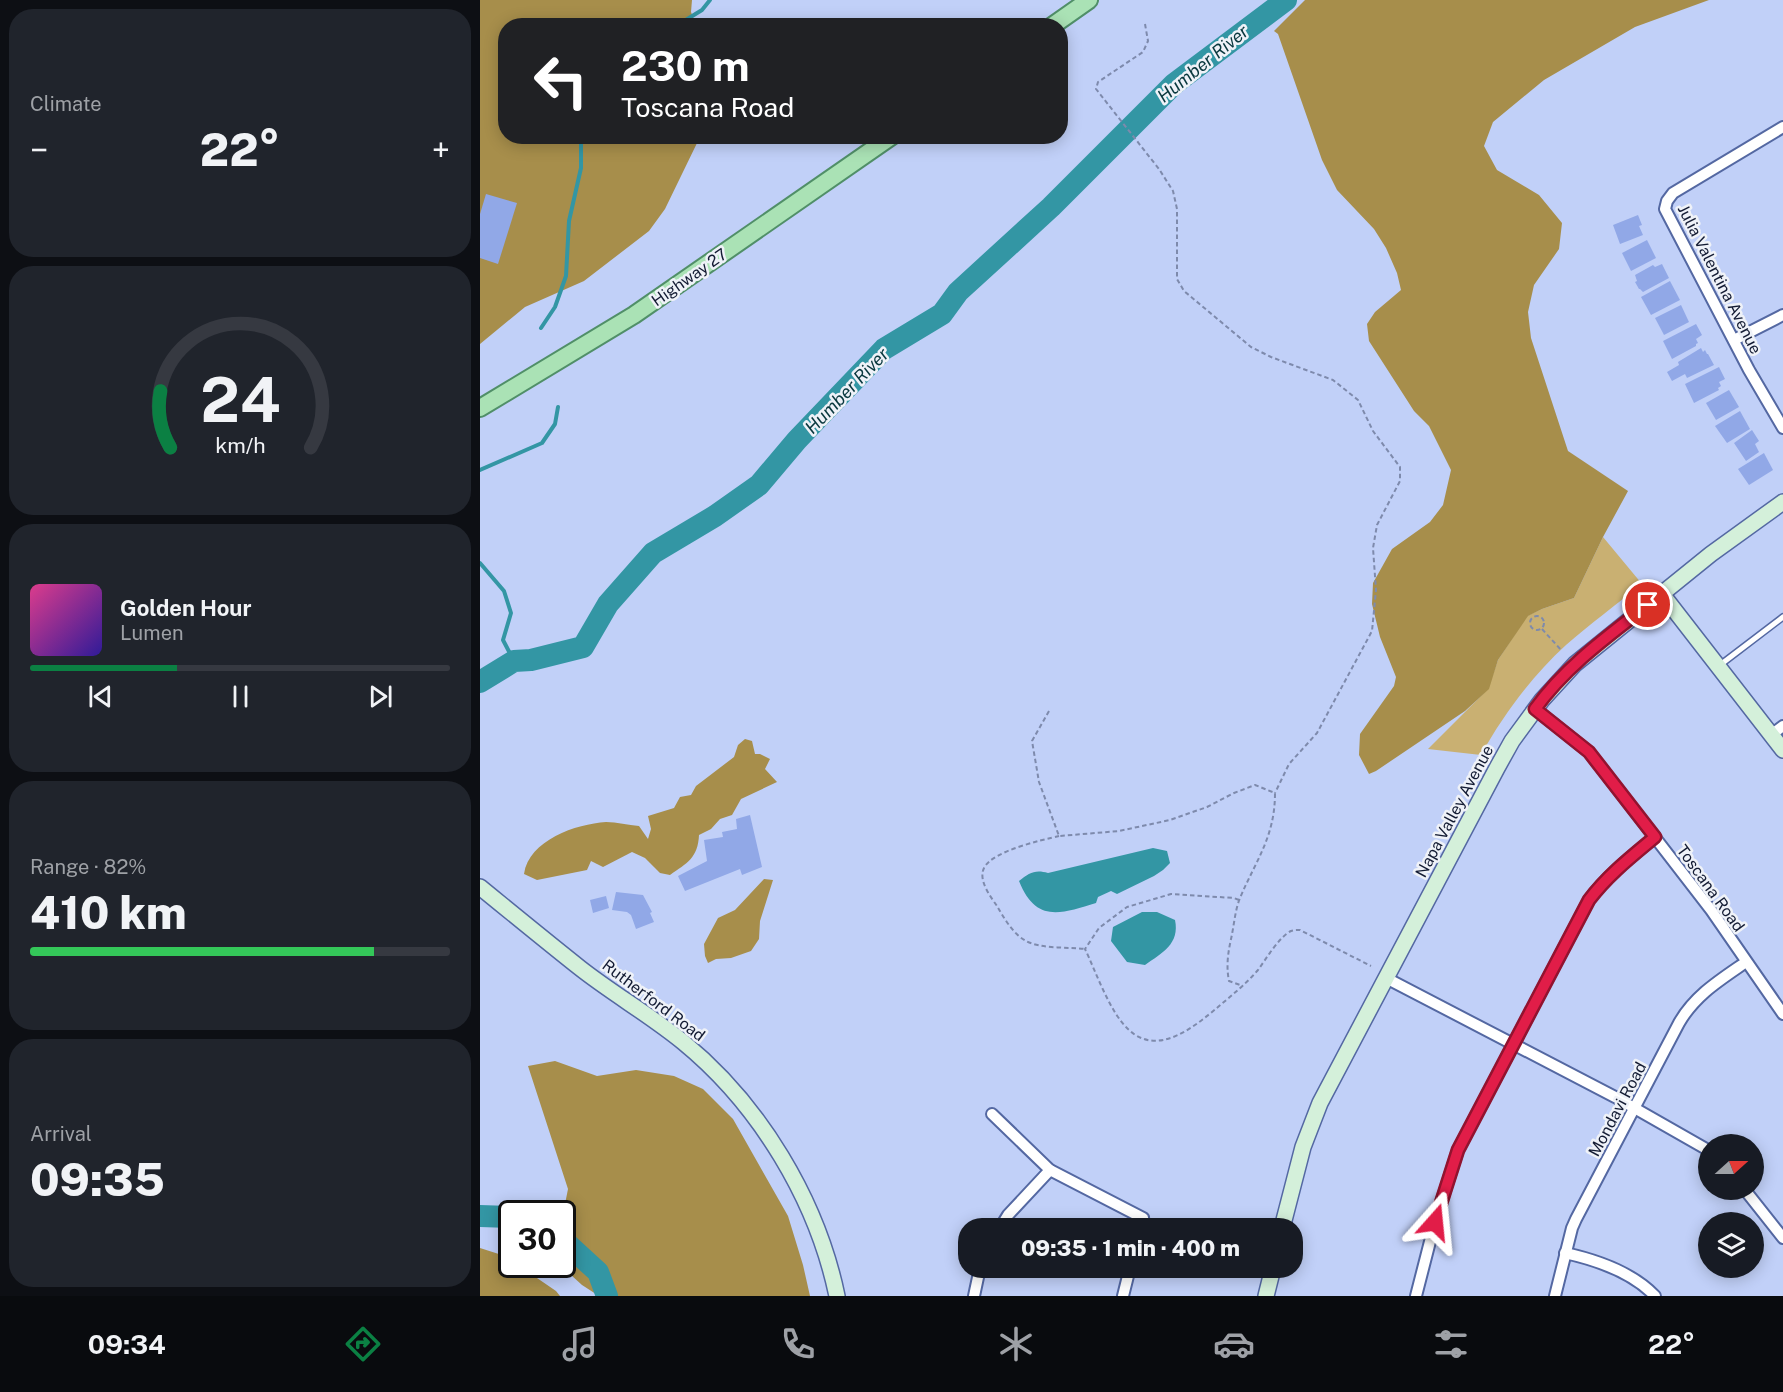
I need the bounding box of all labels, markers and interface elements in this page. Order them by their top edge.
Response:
water label: Humber River [1153,20,1253,107]
text: 230 m [621,41,750,90]
icon: left [522,42,600,120]
text: Toscana Road [621,91,794,123]
text: Climate [30,92,102,116]
text: 22° [200,123,280,176]
text: − [30,131,48,169]
text: + [432,131,450,169]
street label: Julia Valentina Avenue [1674,201,1766,357]
street label: Highway 27 [648,245,731,310]
water label: Humber River [801,343,893,438]
text: 24 [200,363,280,436]
text: km/h [215,433,265,458]
pin [1622,579,1673,630]
icon: arrive [1631,588,1664,621]
text: Golden Hour [120,595,251,621]
text: Lumen [120,621,184,645]
icon: previous [84,680,117,713]
icon: pause [224,680,257,713]
icon: next [364,680,397,713]
street label: Napa Valley Avenue [1412,742,1497,881]
street label: Toscana Road [1673,841,1748,935]
text: Range · 82% [30,855,146,879]
text: 410 km [30,886,187,939]
street label: Rutherford Road [599,956,709,1045]
street label: Mondavi Road [1585,1059,1650,1160]
text: Arrival [30,1122,92,1146]
north arrow [1698,1134,1764,1200]
map controls [1698,1134,1764,1278]
text: 09:35 [30,1153,165,1206]
position arrow [1403,1190,1467,1254]
speed limit sign: 30 [498,1200,576,1278]
button: layers [1698,1212,1764,1278]
text: 09:35 · 1 min · 400 m [1021,1235,1240,1261]
icon: directions [342,1323,384,1365]
icon: music [559,1323,601,1365]
icon: phone [777,1323,819,1365]
icon: climate [995,1323,1037,1365]
icon: car [1213,1323,1255,1365]
icon: filters [1430,1323,1472,1365]
text: 09:34 [88,1328,166,1360]
text: 22° [1648,1328,1695,1360]

